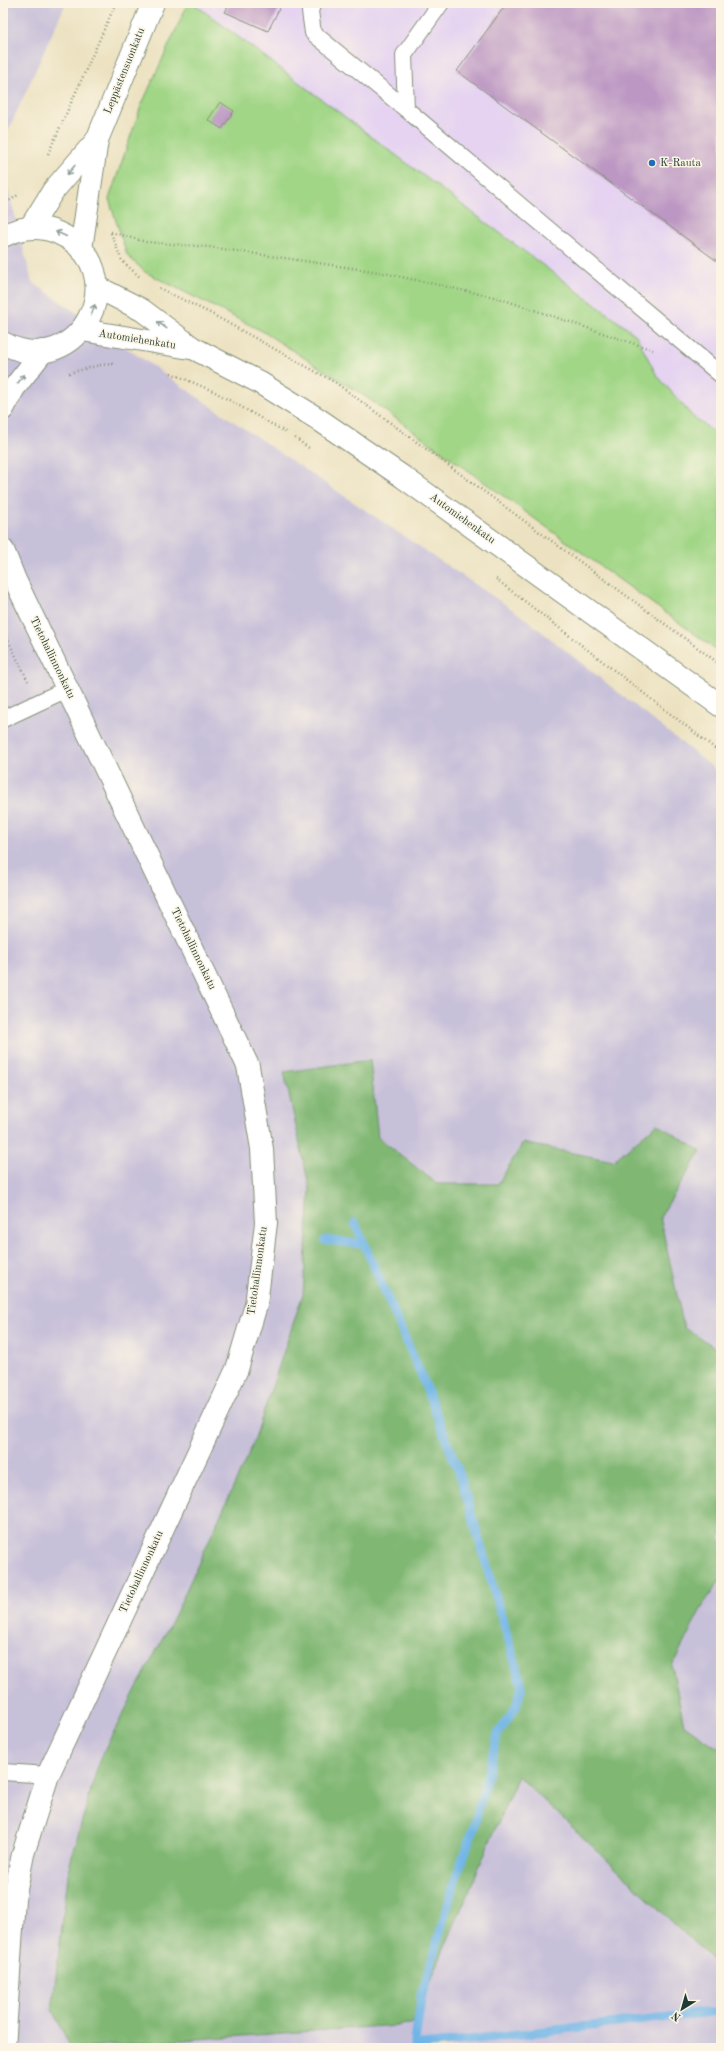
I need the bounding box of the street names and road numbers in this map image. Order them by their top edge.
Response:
street label: Leppästensuonkatu [103,26,147,116]
street label: Automiehenkatu [98,328,177,352]
street label: Automiehenkatu [427,492,497,547]
street label: Tietohallinnonkatu [27,615,77,701]
street label: Tietohallinnonkatu [168,906,218,992]
street label: Tietohallinnonkatu [246,1226,270,1316]
street label: Tietohallinnonkatu [118,1529,166,1615]

